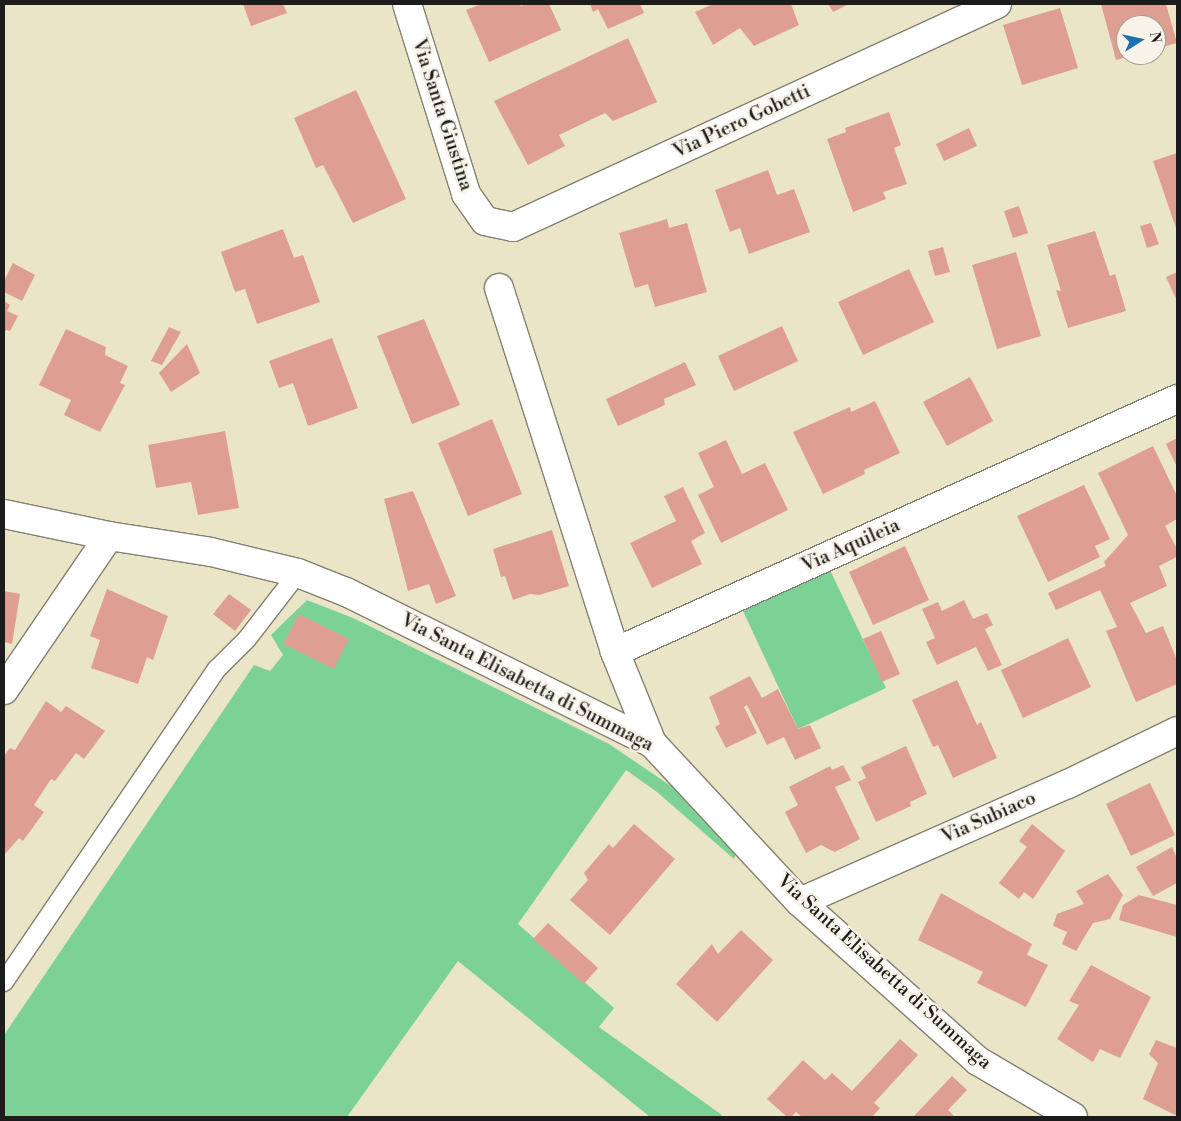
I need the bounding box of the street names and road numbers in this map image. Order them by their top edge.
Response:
street label: Via Santa Giustina [407,36,477,194]
street label: Via Piero Gobetti [670,80,814,164]
street label: Via Aquileia [798,514,904,578]
street label: Via Santa Elisabetta di Summaga [397,609,657,757]
street label: Via Subiaco [938,787,1040,849]
street label: Via Santa Elisabetta di Summaga [772,870,996,1074]

